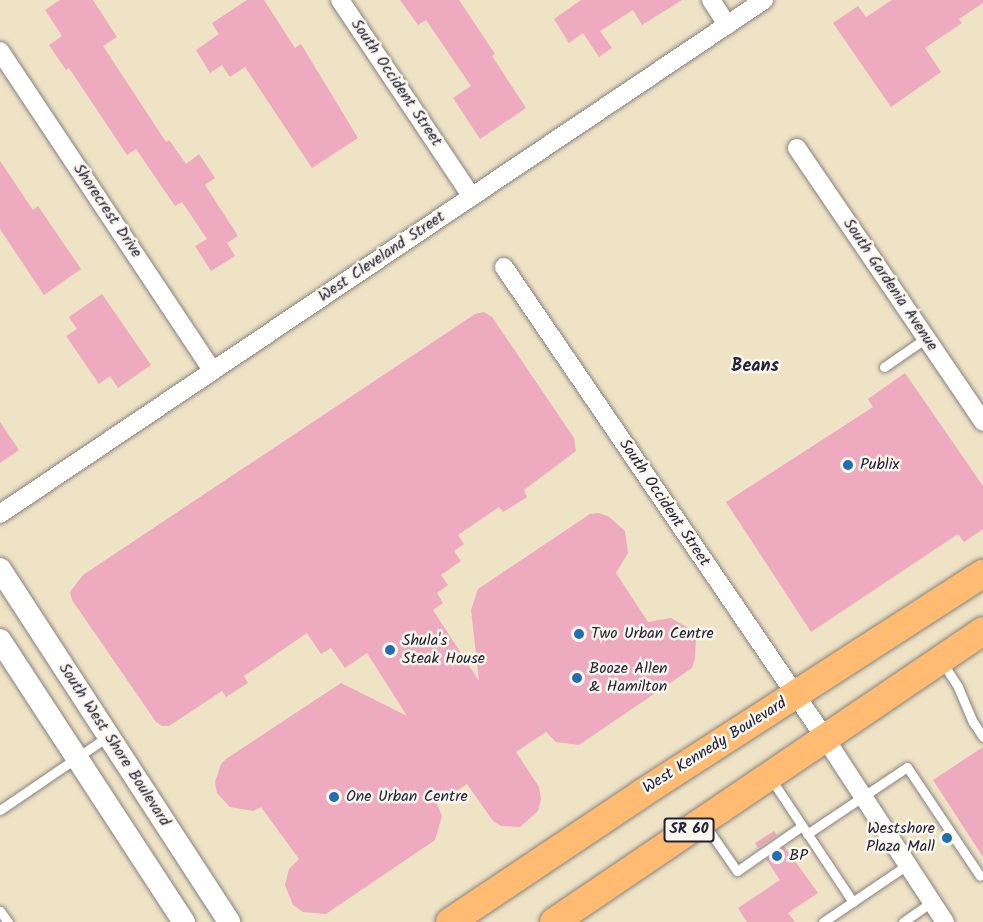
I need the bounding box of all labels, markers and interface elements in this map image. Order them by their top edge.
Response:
street label: South Occident Street [346,16,446,150]
street label: Shorecrest Drive [69,160,145,262]
street label: West Cleveland Street [315,207,449,307]
street label: South Gardenia Avenue [838,215,942,355]
district label: Beans [731,356,779,378]
street label: South Occident Street [614,436,714,570]
place label: Publix [860,455,899,475]
marker: Publix [841,458,855,472]
place label: Two Urban Centre [591,624,714,644]
marker: Two Urban Centre [572,627,586,641]
place label: Shula's Steak House [402,631,485,669]
marker: Shula's Steak House [383,643,397,657]
place label: Booze Allen & Hamilton [589,659,668,697]
street label: South West Shore Boulevard [54,660,174,830]
marker: Booze Allen & Hamilton [570,671,584,685]
street label: West Kennedy Boulevard [640,694,790,798]
place label: One Urban Centre [346,787,468,807]
marker: One Urban Centre [327,790,341,804]
road number: SR 60 [664,818,714,842]
place label: Westshore Plaza Mall [866,819,935,857]
marker: Westshore Plaza Mall [940,831,954,845]
place label: BP [789,846,808,866]
marker: BP [770,849,784,863]

